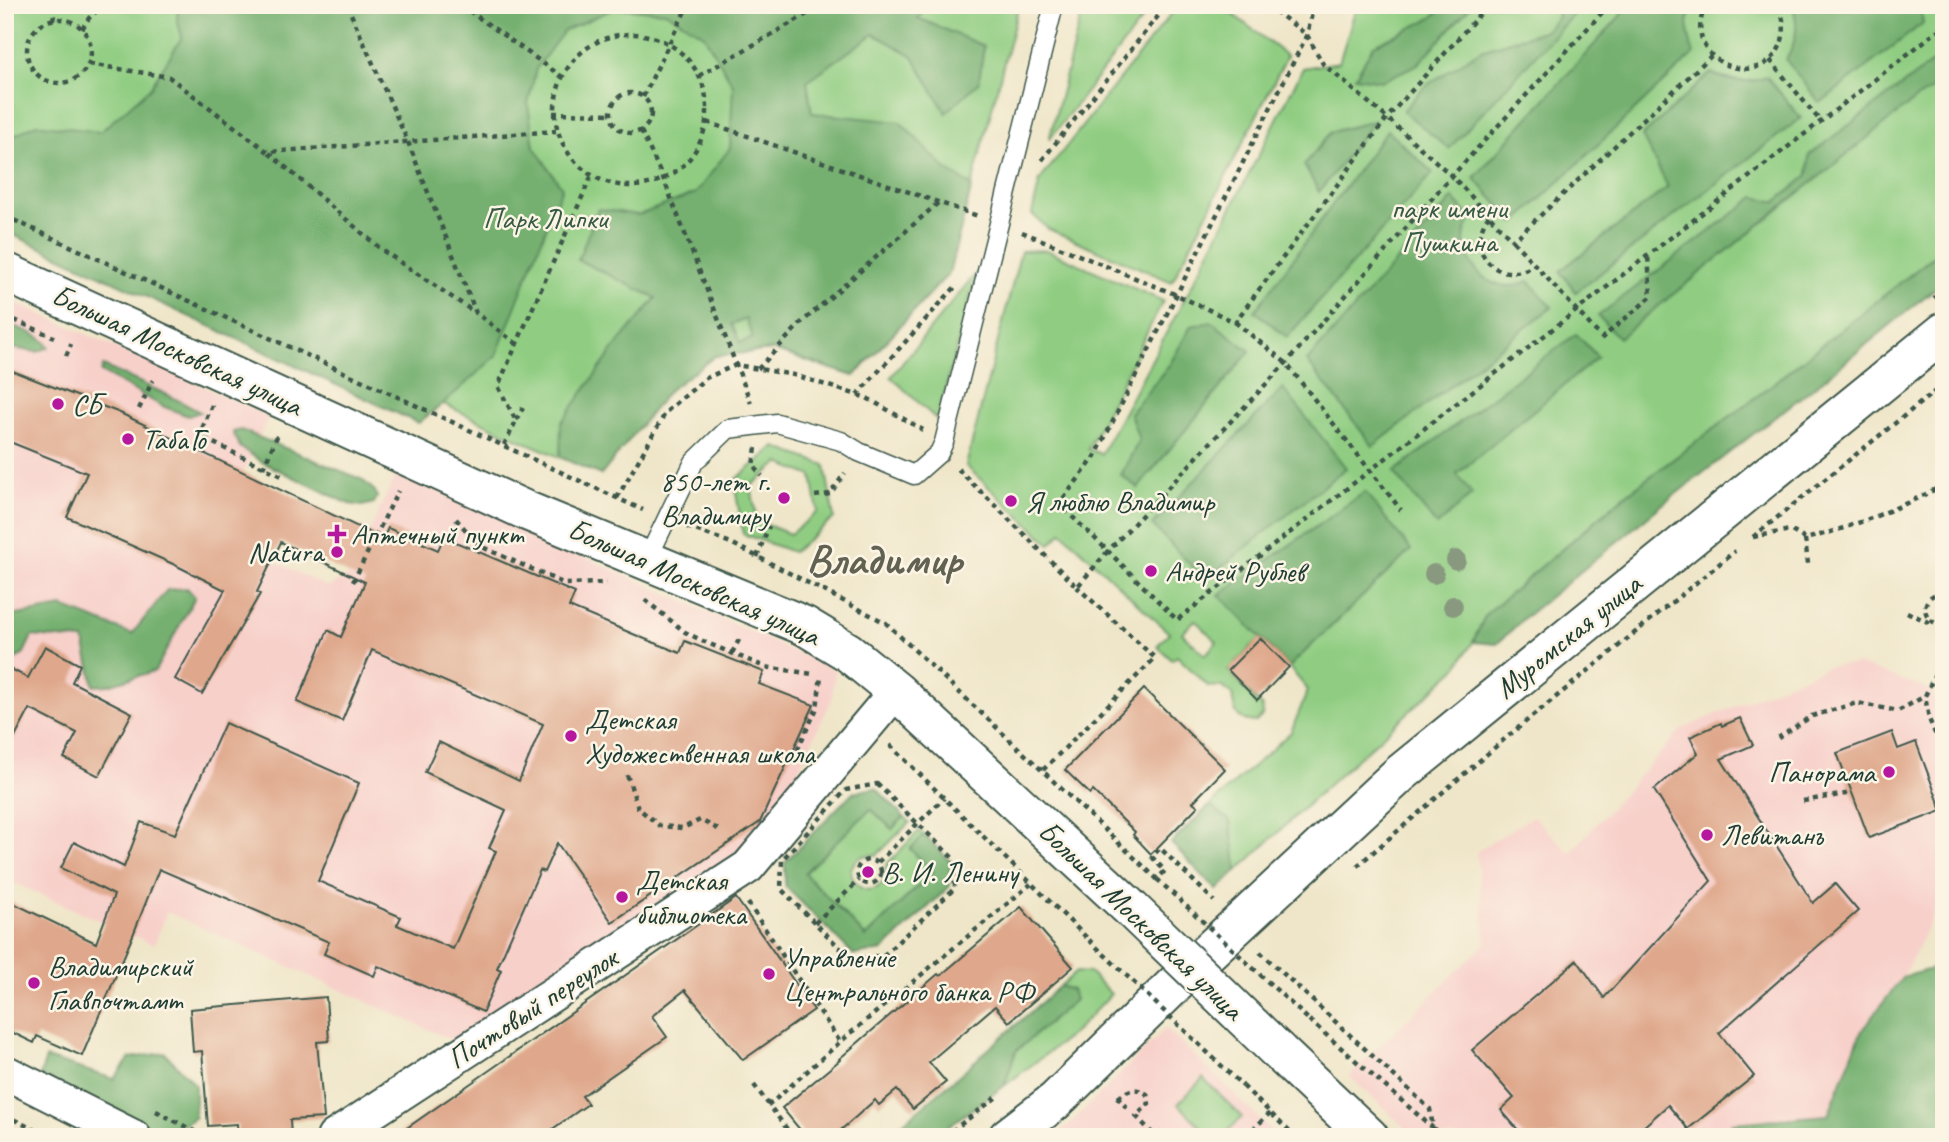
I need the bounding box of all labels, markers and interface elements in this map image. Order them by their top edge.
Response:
park label: парк имени Пушкина [1391,189,1509,261]
park label: Парк Липки [483,199,609,237]
street label: Большая Московская улица [46,275,310,425]
place label: СБ [72,385,107,423]
marker: СБ [50,396,66,412]
place label: ТабаГо [142,420,209,458]
marker: ТабаГо [120,431,136,447]
place label: 850-лет г. Владимиру [660,462,773,534]
place label: Я люблю Владимир [1025,482,1216,520]
marker: 850-лет г. Владимиру [776,490,792,506]
marker: Я люблю Владимир [1003,493,1019,509]
street label: Большая Московская улица [562,509,827,655]
place label: Аптечный пункт [351,515,526,553]
marker: Аптечный пункт [329,526,345,542]
district label: Владимир [806,532,965,587]
place label: Natura [248,533,326,571]
marker: Natura [329,544,345,560]
place label: Андрей Рублев [1165,552,1310,590]
marker: Андрей Рублев [1143,563,1159,579]
street label: Муромская улица [1487,564,1650,707]
place label: Детская Художественная школа [585,700,817,772]
marker: Детская Художественная школа [563,728,579,744]
place label: Панорама [1768,753,1877,791]
marker: Панорама [1881,764,1897,780]
street label: Большая Московская улица [1030,812,1253,1029]
place label: Левитанъ [1721,816,1825,854]
marker: Левитанъ [1699,827,1715,843]
place label: В. И. Ленину [882,853,1021,891]
place label: Детская библиотека [636,861,748,933]
marker: В. И. Ленину [860,864,876,880]
marker: Детская библиотека [614,889,630,905]
street label: Почтовый переулок [440,937,627,1077]
place label: Управление Центрального банка РФ [783,938,1037,1010]
place label: Владимирский Главпочтамт [48,947,194,1019]
marker: Управление Центрального банка РФ [761,966,777,982]
marker: Владимирский Главпочтамт [26,975,42,991]

